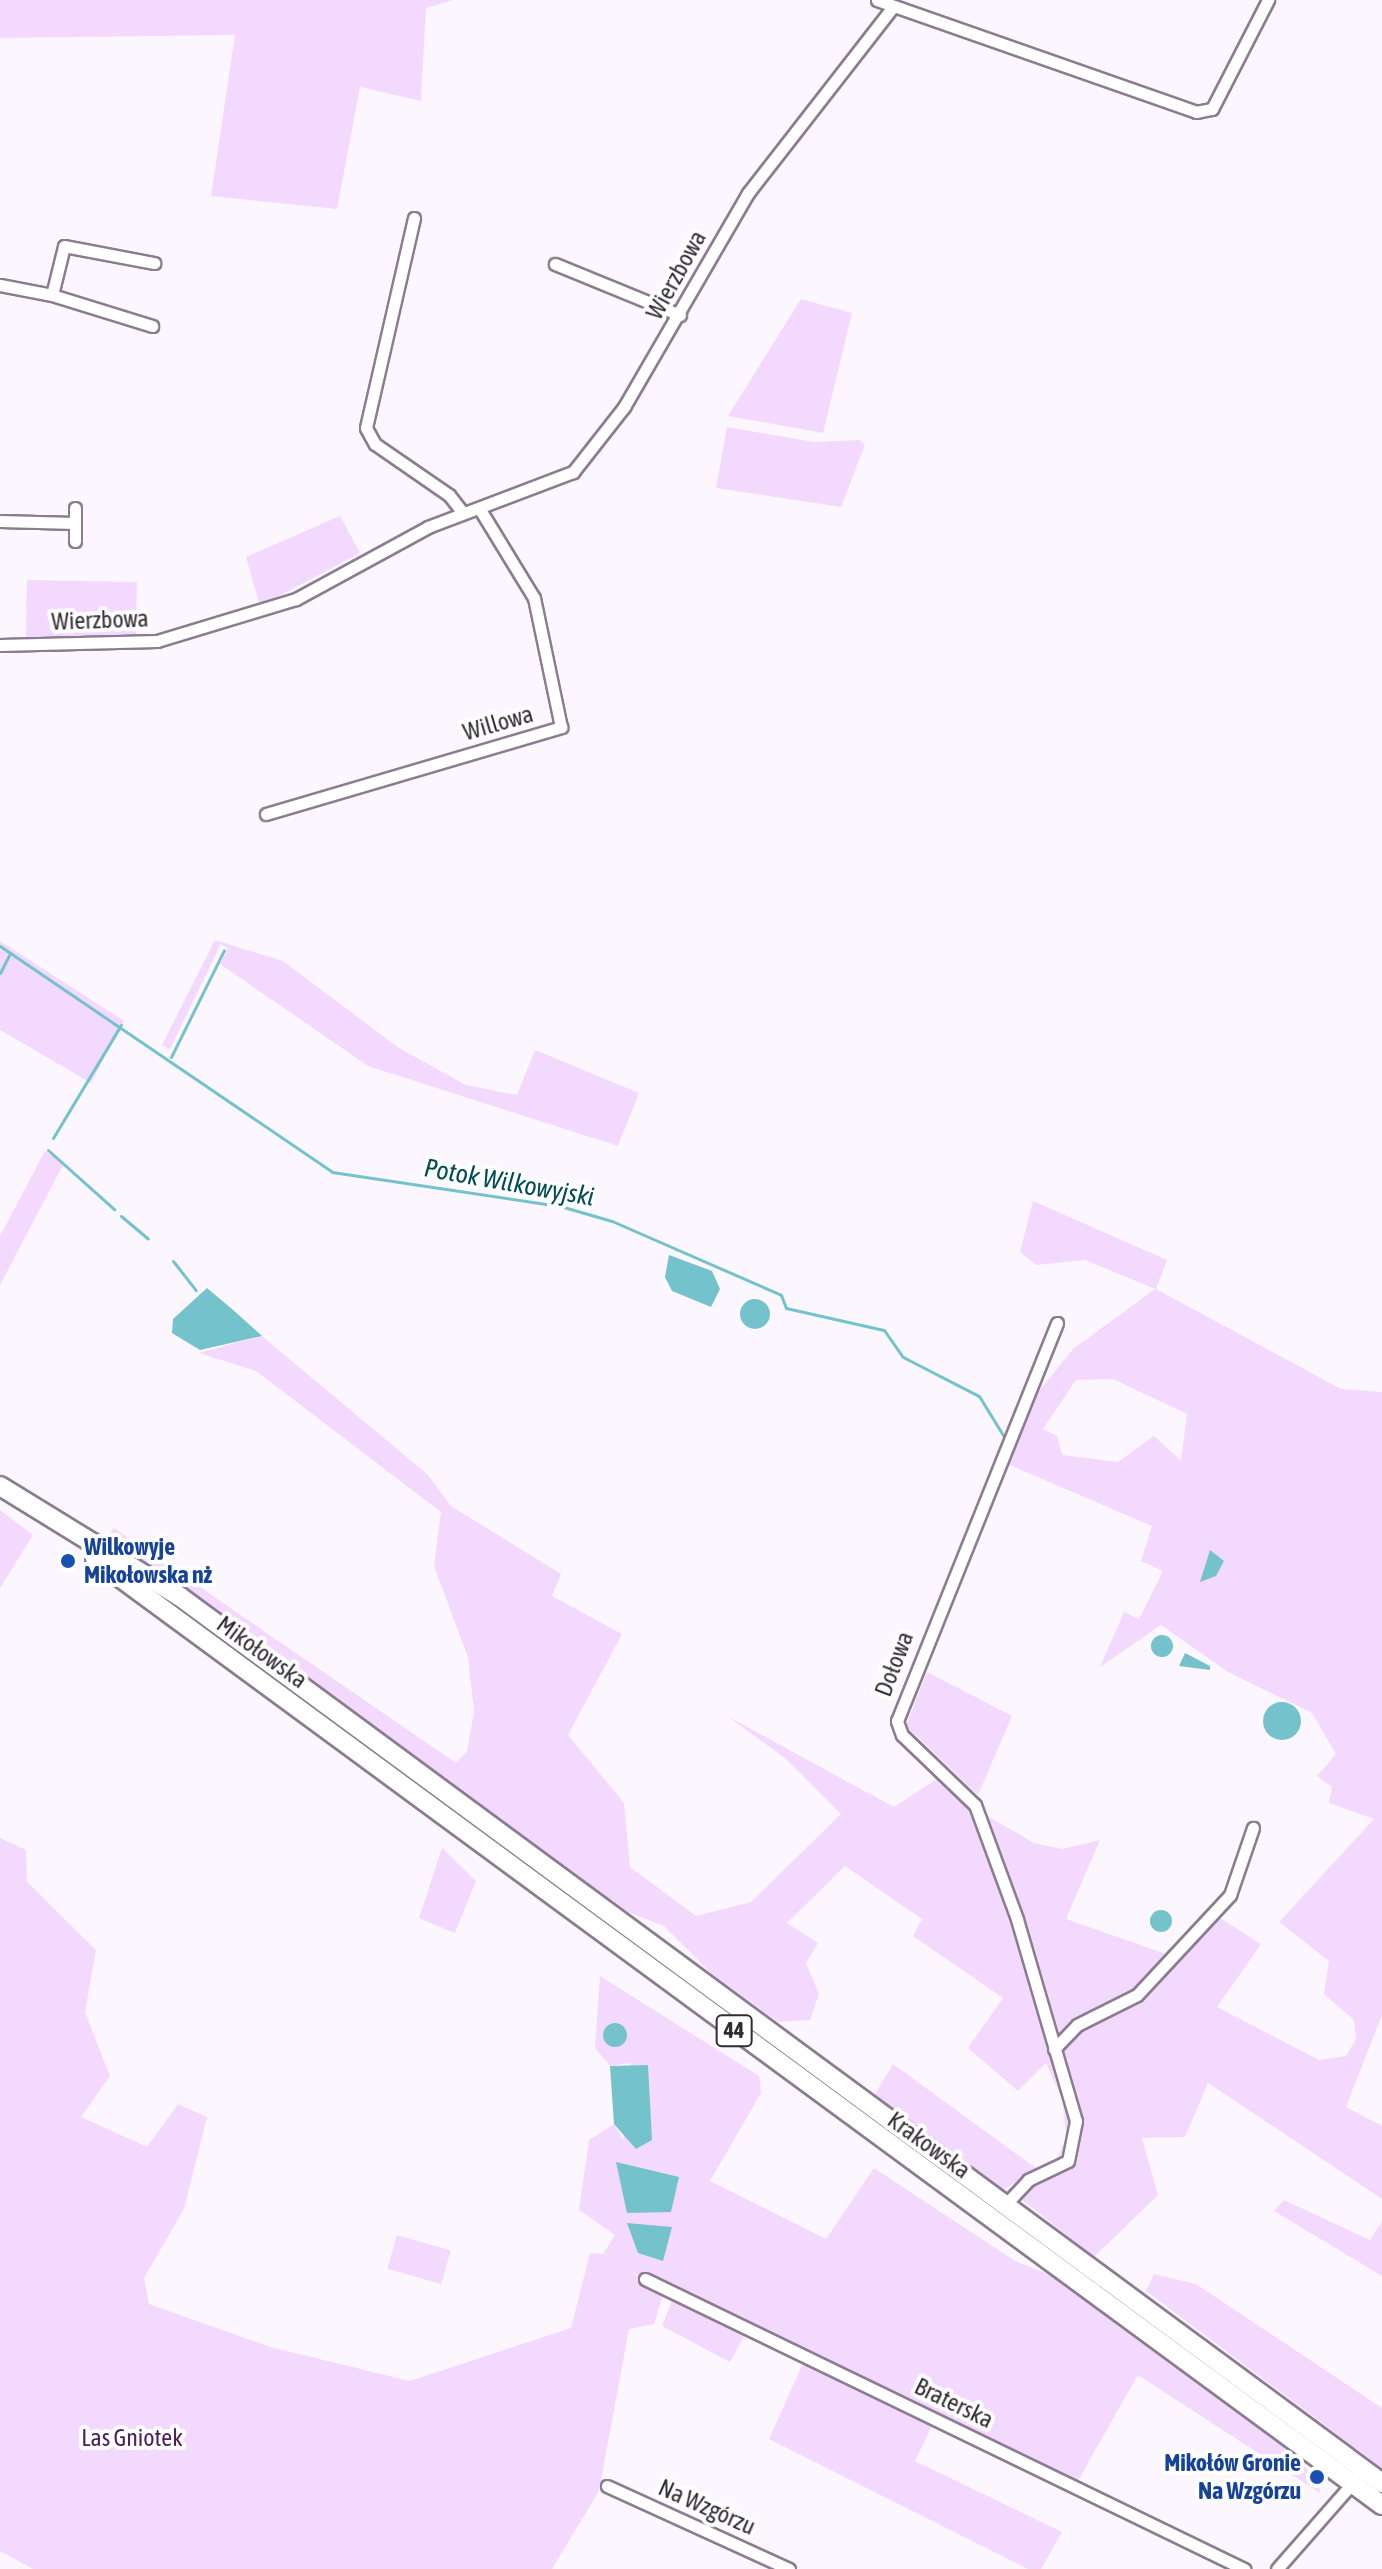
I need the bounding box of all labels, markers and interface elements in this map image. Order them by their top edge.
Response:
street label: Wierzbowa [640,226,712,324]
street label: Wierzbowa [51,604,149,636]
street label: Willowa [460,699,536,747]
water label: Potok Wilkowyjski [422,1153,596,1213]
place label: Wilkowyje Mikołowska nż [84,1533,212,1589]
marker: Wilkowyje Mikołowska nż [59,1552,77,1570]
street label: Mikołowska [211,1610,313,1694]
street label: Dołowa [869,1628,919,1700]
road number: 44 [714,2013,754,2049]
street label: Krakowska [882,2105,976,2185]
street label: Braterska [910,2372,998,2434]
park label: Las Gniotek [81,2424,183,2452]
place label: Mikołów Gronie Na Wzgórzu [1164,2449,1301,2505]
marker: Mikołów Gronie Na Wzgórzu [1308,2468,1326,2486]
street label: Na Wzgórzu [654,2473,760,2541]

